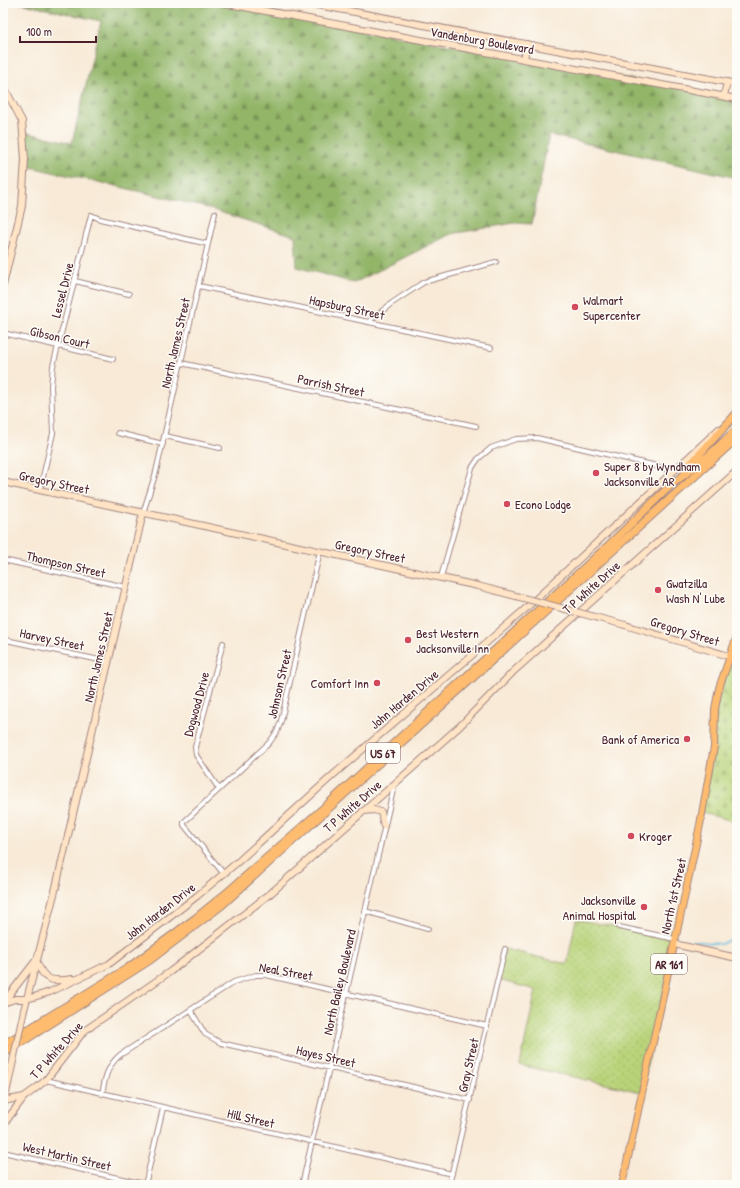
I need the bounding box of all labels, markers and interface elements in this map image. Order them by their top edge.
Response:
scale bar [20,18,96,44]
street label: Vandenburg Boulevard [429,22,535,58]
text: 100 m [26,23,52,40]
street label: Lessel Drive [46,261,78,319]
street label: Hapsburg Street [308,290,387,324]
place label: Walmart Supercenter [583,291,641,324]
street label: North James Street [156,296,194,390]
marker: Walmart Supercenter [570,302,580,312]
street label: Gibson Court [28,321,92,353]
street label: Parrish Street [296,369,367,401]
place label: Super 8 by Wyndham Jacksonville AR [604,457,700,490]
street label: Gregory Street [17,466,91,498]
marker: Super 8 by Wyndham Jacksonville AR [591,468,601,478]
place label: Econo Lodge [515,495,571,513]
marker: Econo Lodge [502,499,512,509]
street label: Gregory Street [333,535,407,567]
street label: Thompson Street [25,546,108,582]
street label: T P White Drive [558,556,624,618]
place label: Gwatzilla Wash N' Lube [666,574,725,607]
marker: Gwatzilla Wash N' Lube [653,585,663,595]
street label: North James Street [79,610,117,704]
street label: Gregory Street [648,612,722,650]
street label: Harvey Street [18,623,86,655]
place label: Best Western Jacksonville Inn [416,624,489,657]
marker: Best Western Jacksonville Inn [403,635,413,645]
street label: Johnson Street [262,647,296,721]
street label: John Harden Drive [366,665,442,733]
street label: Dogwood Drive [179,670,213,738]
place label: Comfort Inn [311,674,369,692]
marker: Comfort Inn [372,678,382,688]
place label: Bank of America [602,730,679,748]
marker: Bank of America [682,734,692,744]
road number: US 67 [366,743,400,763]
street label: T P White Drive [319,776,385,836]
place label: Kroger [639,827,672,845]
marker: Kroger [626,831,636,841]
street label: North 1st Street [656,856,691,936]
street label: John Harden Drive [121,878,199,944]
place label: Jacksonville Animal Hospital [563,891,637,924]
marker: Jacksonville Animal Hospital [639,902,649,912]
street label: North Bailey Boulevard [318,927,360,1037]
road number: AR 161 [651,954,687,974]
street label: Neal Street [258,957,315,985]
street label: T P White Drive [25,1017,87,1083]
street label: Gray Street [453,1036,483,1094]
street label: Hayes Street [295,1040,358,1072]
street label: Hill Street [226,1104,277,1132]
street label: West Martin Street [21,1137,113,1175]

